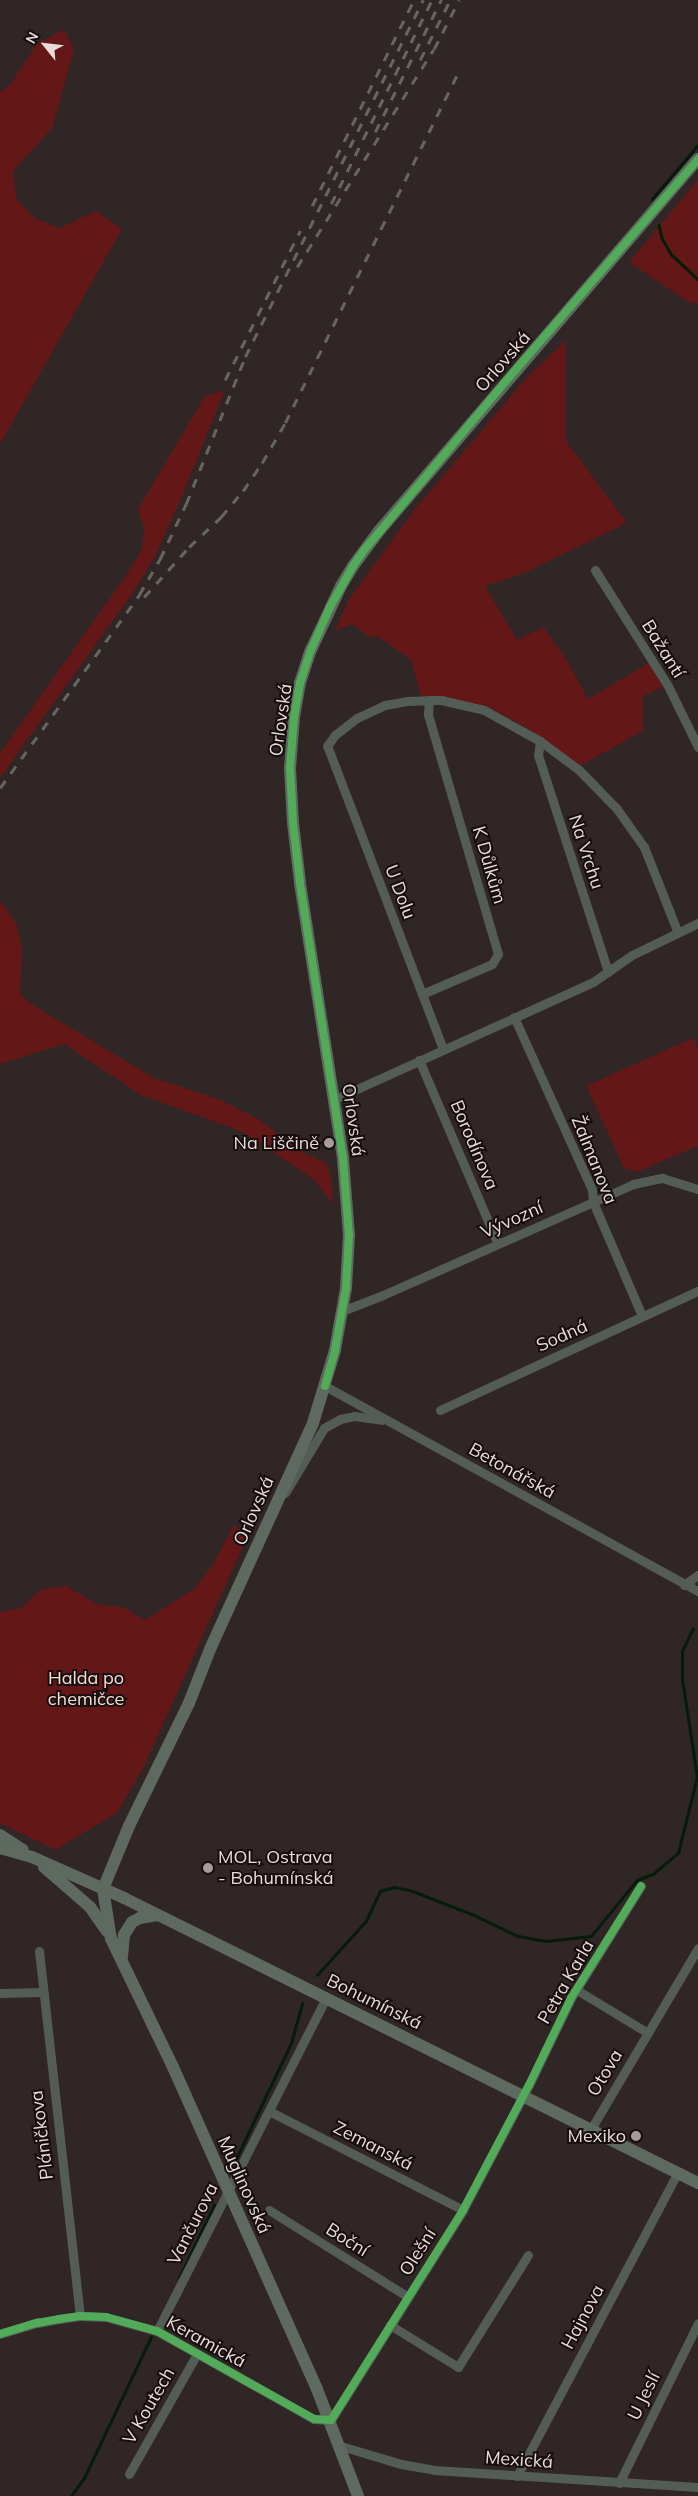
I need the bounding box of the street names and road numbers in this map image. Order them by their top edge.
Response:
street label: Orlovská [471,327,535,397]
street label: Bažantí [637,616,689,682]
street label: Orlovská [265,682,297,758]
street label: Na Vrchu [564,812,608,892]
street label: K Důlkům [468,824,510,906]
street label: U Dolu [380,862,420,922]
street label: Orlovská [337,1082,369,1158]
street label: Borodínova [445,1097,503,1193]
street label: Žalmanova [567,1113,621,1207]
street label: Vývozní [478,1197,546,1243]
street label: Sodná [533,1315,591,1357]
street label: Betonářská [465,1438,559,1504]
street label: Orlovská [229,1473,279,1549]
street label: Petra Karla [533,1936,599,2028]
street label: Bohumínská [323,1970,425,2034]
street label: Otova [583,2046,627,2100]
street label: Pláničkova [26,2089,58,2181]
street label: Zemanská [330,2117,416,2175]
street label: Muglinovská [213,2133,275,2237]
street label: Vančurova [163,2179,223,2269]
street label: Boční [322,2219,372,2261]
street label: Olešní [395,2224,441,2280]
street label: Hajnova [557,2281,609,2353]
street label: Keramická [163,2311,249,2373]
street label: V Koutech [118,2364,180,2448]
street label: U Jeslí [623,2368,665,2424]
street label: Mexická [484,2447,554,2473]

